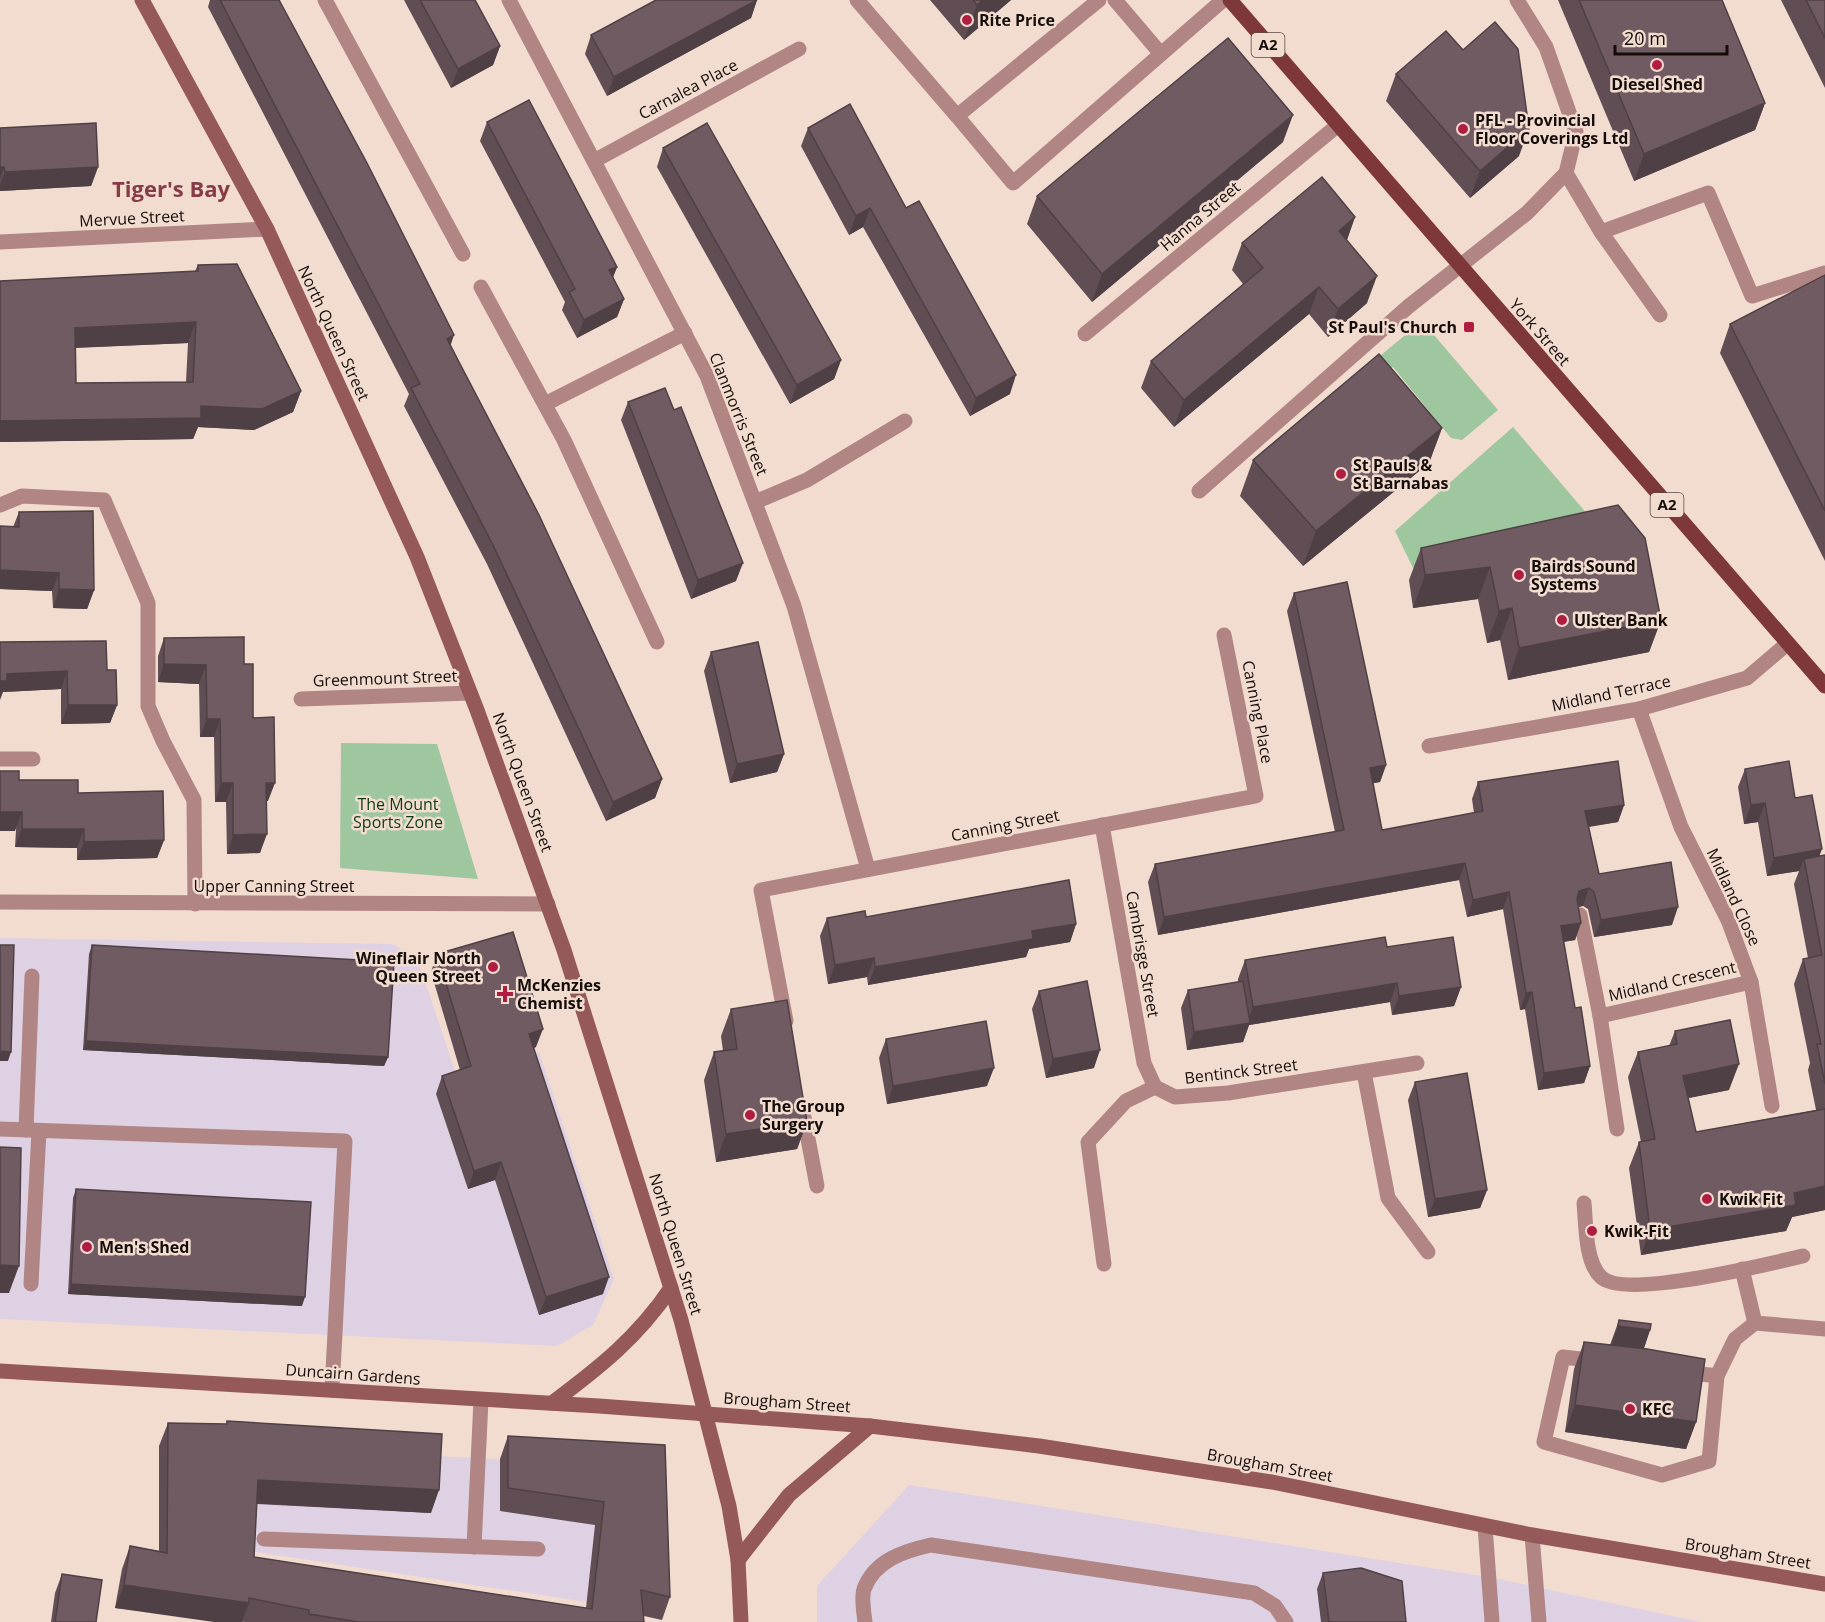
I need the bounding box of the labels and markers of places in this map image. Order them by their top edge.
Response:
place label: Rite Price [979,9,1055,31]
marker: Rite Price [960,13,974,27]
marker: Diesel Shed [1650,58,1664,72]
place label: Diesel Shed [1611,73,1703,95]
place label: PFL - Provincial Floor Coverings Ltd [1475,109,1628,149]
marker: PFL - Provincial Floor Coverings Ltd [1456,122,1470,136]
place label: St Paul's Church [1328,316,1457,338]
marker: St Paul's Church [1462,320,1476,334]
place label: St Pauls & St Barnabas [1353,454,1449,494]
marker: St Pauls & St Barnabas [1334,467,1348,481]
place label: Bairds Sound Systems [1531,555,1636,595]
marker: Bairds Sound Systems [1512,568,1526,582]
place label: Ulster Bank [1574,609,1668,631]
marker: Ulster Bank [1555,613,1569,627]
place label: Wineflair North Queen Street [356,947,481,987]
marker: Wineflair North Queen Street [486,960,500,974]
place label: McKenzies Chemist [517,974,601,1014]
marker: McKenzies Chemist [498,987,512,1001]
place label: The Group Surgery [762,1095,845,1135]
marker: The Group Surgery [743,1108,757,1122]
place label: Kwik Fit [1719,1188,1783,1210]
marker: Kwik Fit [1700,1192,1714,1206]
place label: Kwik-Fit [1604,1220,1669,1242]
marker: Kwik-Fit [1585,1224,1599,1238]
place label: Men's Shed [99,1236,189,1258]
marker: Men's Shed [80,1240,94,1254]
place label: KFC [1642,1398,1672,1420]
marker: KFC [1623,1402,1637,1416]

